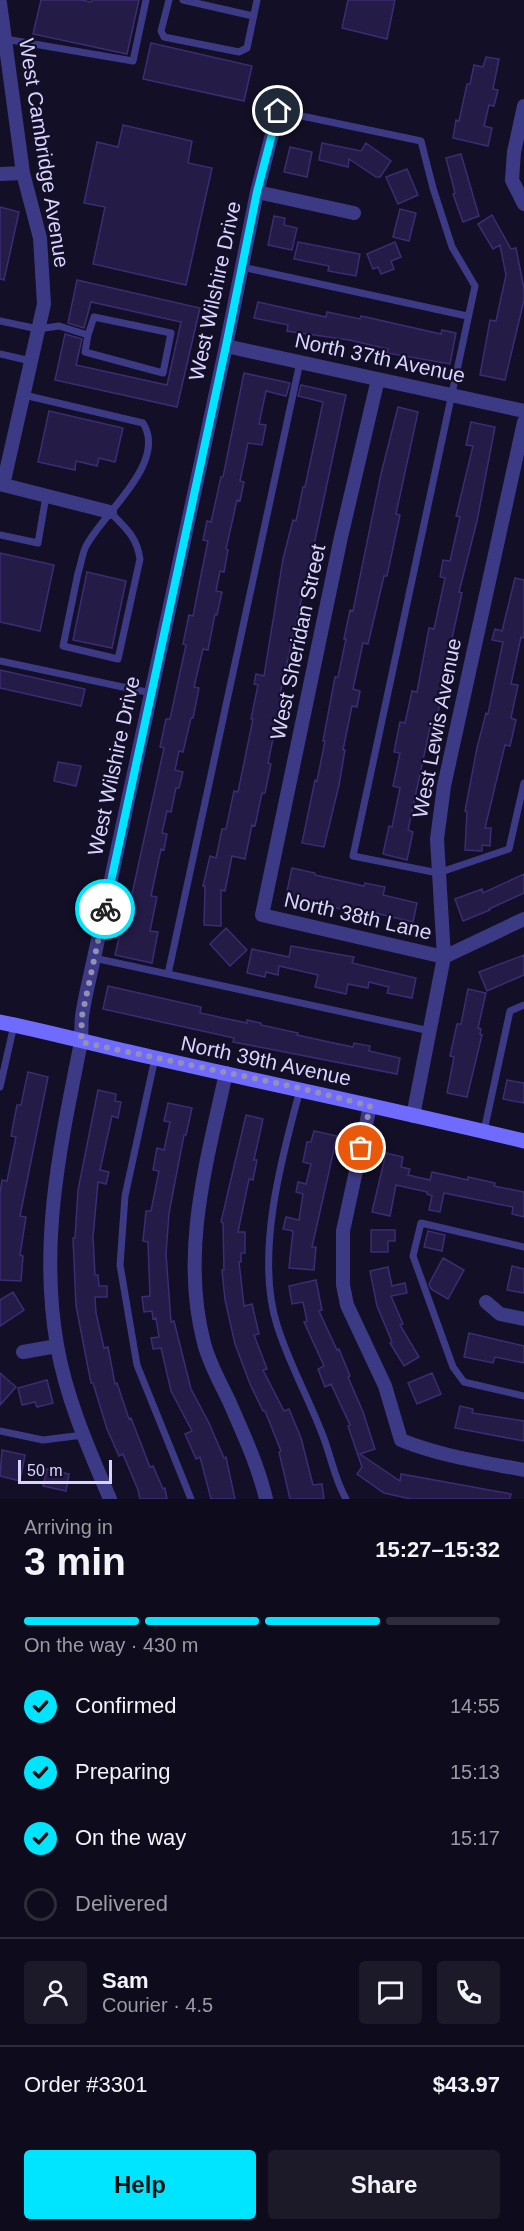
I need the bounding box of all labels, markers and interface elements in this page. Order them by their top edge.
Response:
street label: West Cambridge Avenue [15,37,74,269]
pin [252,85,303,136]
icon: home [261,94,294,127]
street label: West Wilshire Drive [184,199,245,383]
street label: North 37th Avenue [293,328,467,387]
street label: West Sheridan Street [266,542,330,742]
street label: West Lewis Avenue [408,636,465,820]
street label: West Wilshire Drive [83,674,144,858]
courier [75,879,135,939]
street label: North 38th Lane [282,887,434,944]
icon: bike [89,893,122,926]
street label: North 39th Avenue [179,1031,353,1090]
pin [335,1122,386,1173]
icon: bag [344,1131,377,1164]
scale bar [18,1457,112,1484]
text: 50 m [27,1462,63,1479]
text: Arriving in [24,1516,113,1538]
text: 15:27–15:32 [375,1537,500,1562]
text: 3 min [24,1540,126,1583]
text: On the way · 430 m [24,1634,199,1656]
icon: check [24,1690,57,1723]
text: Confirmed [75,1693,176,1718]
text: 14:55 [450,1695,500,1717]
icon: check [24,1756,57,1789]
text: Preparing [75,1759,170,1784]
text: 15:13 [450,1761,500,1783]
icon: check [24,1822,57,1855]
text: On the way [75,1825,186,1850]
text: 15:17 [450,1827,500,1849]
text: Delivered [75,1891,168,1916]
button: person [24,1961,87,2024]
button: chat [359,1961,422,2024]
button: phone [437,1961,500,2024]
text: Sam [102,1968,148,1993]
text: Courier · 4.5 [102,1994,213,2016]
text: Order #3301 [24,2072,148,2097]
text: $43.97 [433,2072,500,2097]
button: Help [24,2150,256,2219]
button: Share [268,2150,500,2219]

